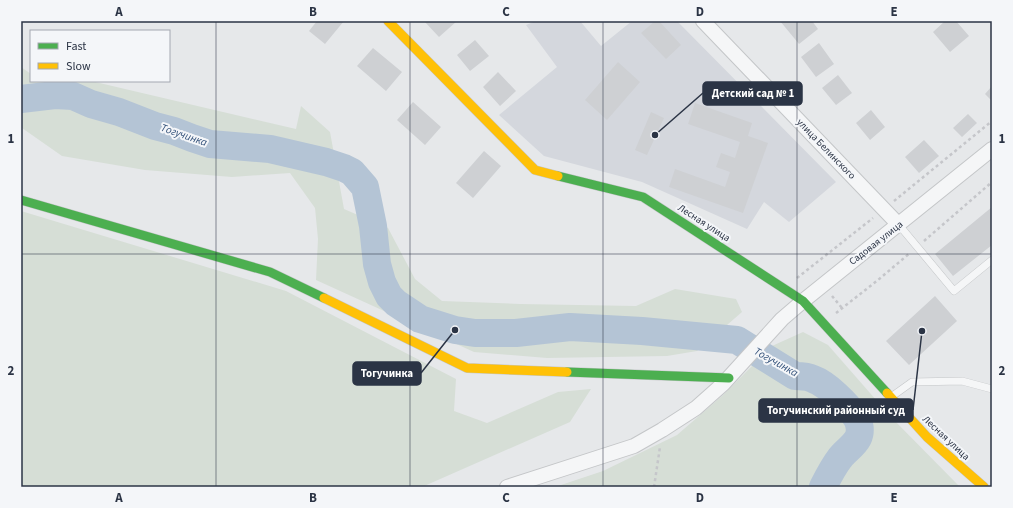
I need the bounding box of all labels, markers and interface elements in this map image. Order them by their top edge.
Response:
text: A [114,3,123,21]
text: B [309,3,317,21]
text: C [502,3,510,21]
text: D [696,3,704,21]
text: E [890,3,898,21]
legend [30,30,170,82]
text: Fast [66,38,86,55]
text: Slow [66,58,91,75]
callout: Детский сад № 1 [703,82,802,105]
text: Детский сад № 1 [712,86,795,101]
street label: улица Белинского [793,116,859,182]
water label: Тогучинка [159,120,209,150]
text: 1 [8,130,15,148]
text: 1 [999,130,1006,148]
street label: Лесная улица [675,201,733,245]
street label: Садовая улица [846,217,906,269]
water label: Тогучинка [751,344,801,380]
text: 2 [8,362,15,380]
callout: Тогучинка [353,362,421,385]
text: 2 [999,362,1006,380]
text: Тогучинка [361,366,413,381]
callout: Тогучинский районный суд [759,399,913,422]
text: Тогучинский районный суд [767,403,906,418]
street label: Лесная улица [919,412,973,464]
text: A [114,489,123,507]
text: B [309,489,317,507]
text: C [502,489,510,507]
text: D [696,489,704,507]
text: E [890,489,898,507]

